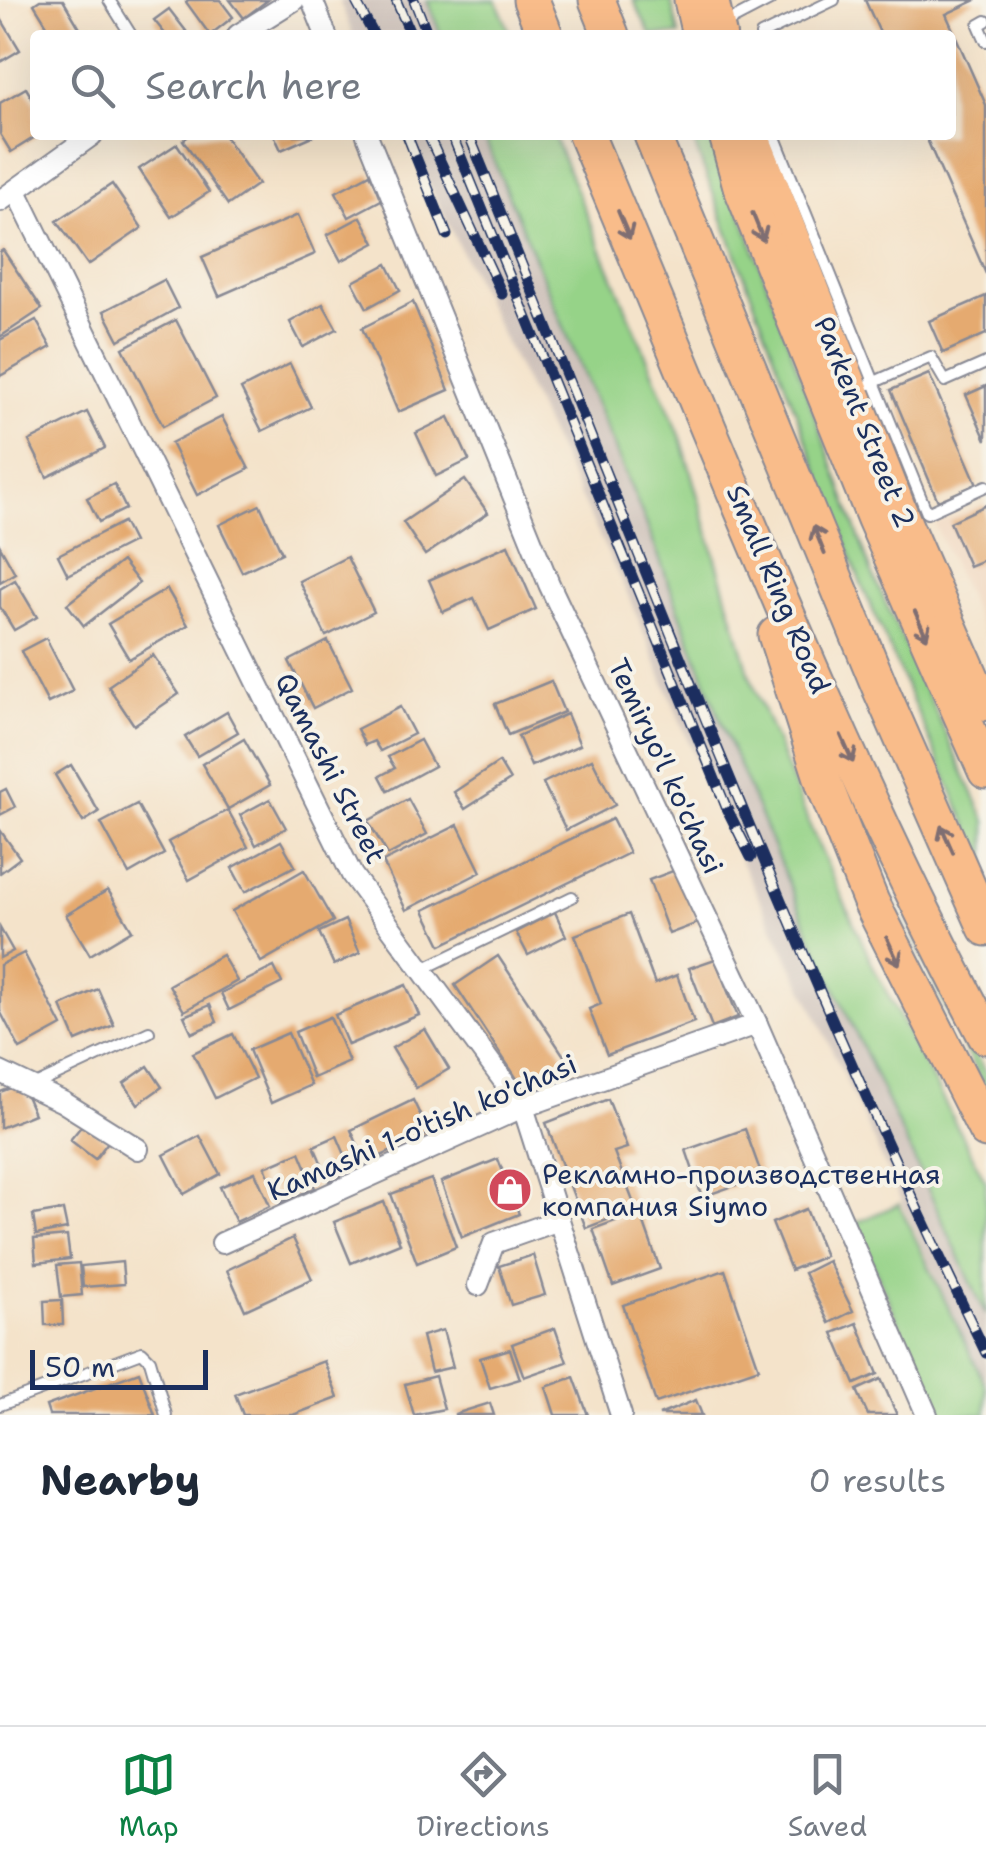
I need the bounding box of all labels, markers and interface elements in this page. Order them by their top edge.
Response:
search box [30,30,956,140]
icon: search [65,58,120,113]
text: Search here [145,60,362,111]
one-way arrow [617,209,635,240]
one-way arrow [750,212,768,242]
street label: Parkent Street 2 [805,311,925,533]
street label: Small Ring Road [718,479,840,699]
one-way arrow [809,525,827,556]
one-way arrow [913,609,932,639]
street label: Temiryo'l ko'chasi [599,652,733,880]
street label: Qamashi Street [267,666,395,870]
one-way arrow [839,733,858,763]
one-way arrow [937,824,955,855]
one-way arrow [884,935,903,965]
street label: Kamashi 1-o'tish ko'chasi [261,1045,583,1209]
place label: Рекламно-производственная компания Siymo [542,1155,941,1225]
shop icon: Рекламно-производственная компания Siymo [487,1167,533,1213]
scale bar [30,1345,208,1390]
text: 50 m [45,1348,115,1386]
text: Nearby [40,1452,200,1508]
text: 0 results [809,1459,946,1502]
tab: Map [119,1747,179,1845]
tab: Directions [416,1747,550,1845]
tab: Saved [788,1747,867,1845]

